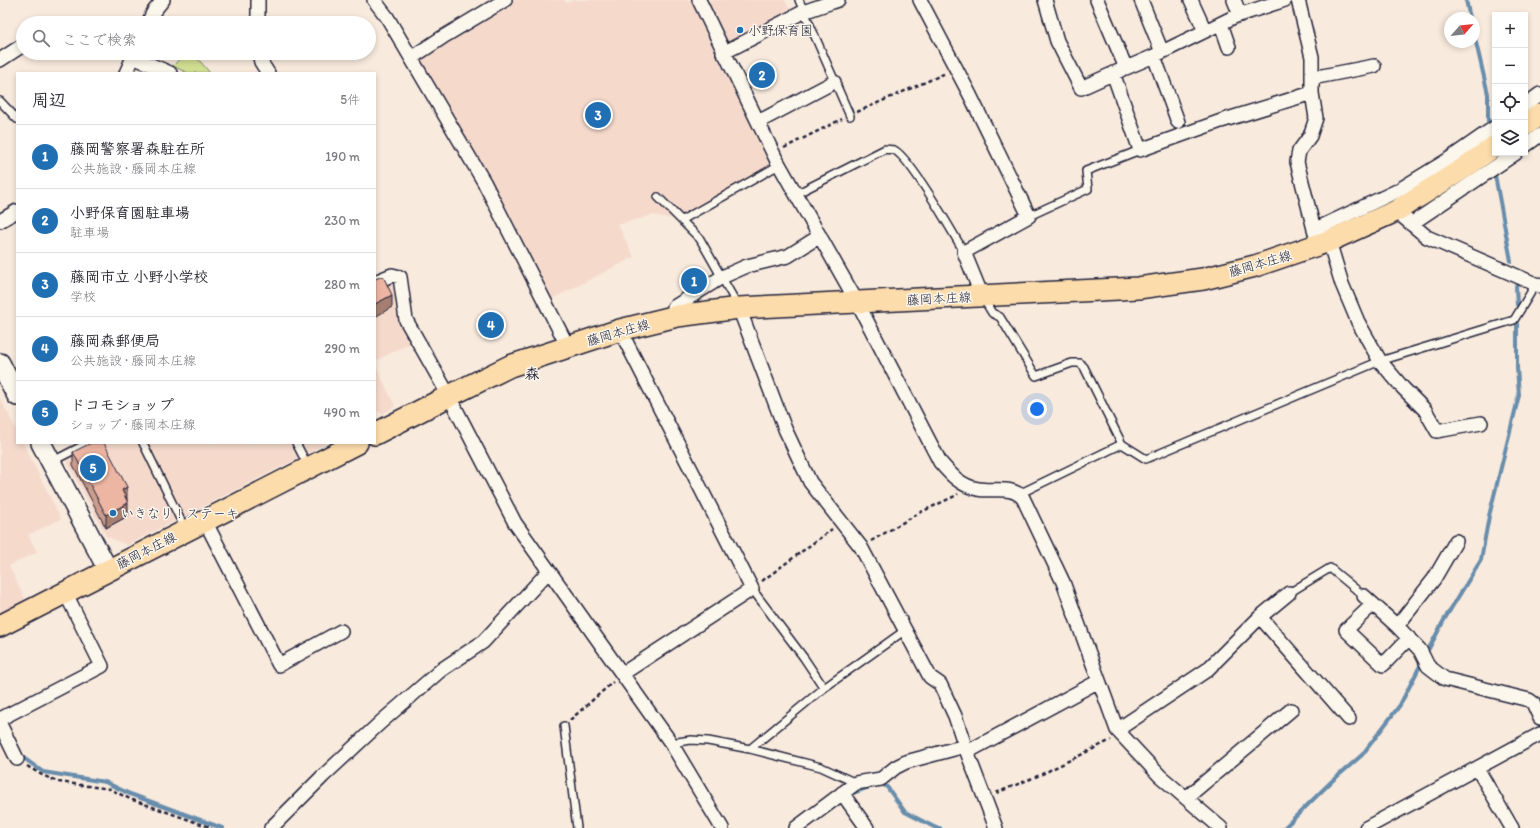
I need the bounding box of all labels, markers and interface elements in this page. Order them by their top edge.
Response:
north arrow [1444,12,1480,48]
map controls [1492,12,1528,156]
button: + [1492,12,1528,48]
search box [16,16,376,60]
place label: 小野保育園 [748,23,813,38]
marker: 小野保育園 [735,25,745,35]
icon: search [30,27,52,49]
text: ここで検索 [62,31,137,49]
button: − [1492,48,1528,84]
pin: 2 [749,60,775,90]
button: locate [1492,84,1528,120]
text: 周辺 [32,90,66,110]
text: 5件 [340,92,360,107]
pin: 3 [585,100,611,130]
button: layers [1492,120,1528,156]
text: 藤岡警察署森駐在所 [70,140,205,158]
text: 1 [42,149,48,164]
text: 190 m [325,149,360,164]
text: 公共施設 · 藤岡本庄線 [70,161,196,176]
text: 小野保育園駐車場 [70,204,190,222]
text: 2 [42,213,48,228]
text: 230 m [324,213,360,228]
text: 駐車場 [70,225,109,240]
street label: 藤岡本庄線 [1227,247,1294,280]
pin: 1 [681,266,707,296]
text: 藤岡市立 小野小学校 [70,268,208,286]
text: 3 [41,277,49,292]
text: 280 m [324,277,360,292]
text: 学校 [70,289,96,304]
street label: 藤岡本庄線 [906,289,973,308]
pin: 4 [478,310,504,340]
street label: 藤岡本庄線 [585,316,652,349]
text: 藤岡森郵便局 [70,332,160,350]
text: 4 [41,341,49,356]
text: 290 m [324,341,360,356]
text: 公共施設 · 藤岡本庄線 [70,353,196,368]
district label: 森 [524,365,540,383]
text: ドコモショップ [70,396,174,414]
your location [1027,399,1047,419]
text: 5 [42,405,48,420]
text: 490 m [324,405,360,420]
text: ショップ · 藤岡本庄線 [70,417,195,432]
pin: 5 [80,453,106,483]
place label: いきなり！ステーキ [121,506,239,521]
marker: いきなり！ステーキ [108,508,118,518]
street label: 藤岡本庄線 [114,529,179,572]

